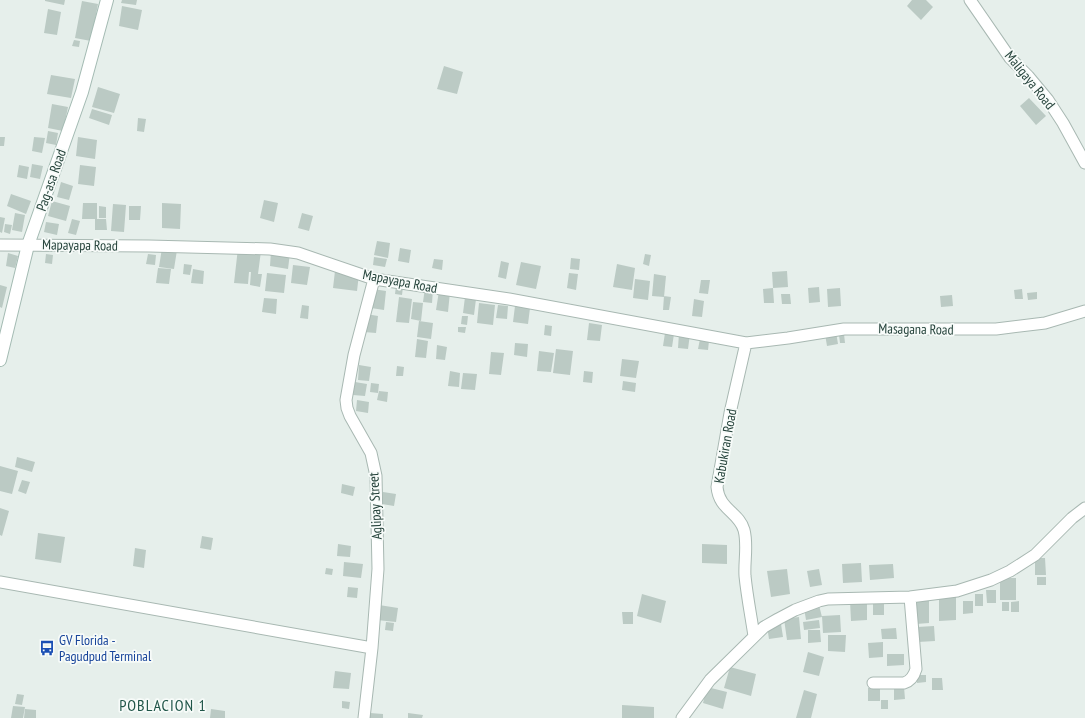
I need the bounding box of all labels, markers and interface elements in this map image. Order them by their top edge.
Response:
street label: Maligaya Road [1001,47,1059,113]
street label: Pag-asa Road [32,147,70,213]
street label: Mapayapa Road [42,235,118,255]
street label: Mapayapa Road [361,265,439,297]
street label: Masagana Road [878,319,954,339]
street label: Kabukiran Road [710,407,740,485]
street label: Aglipay Street [364,472,386,540]
place label: GV Florida - Pagudpud Terminal [59,631,152,665]
bus stop icon: GV Florida - Pagudpud Terminal [38,639,56,657]
district label: POBLACION 1 [119,695,207,715]

